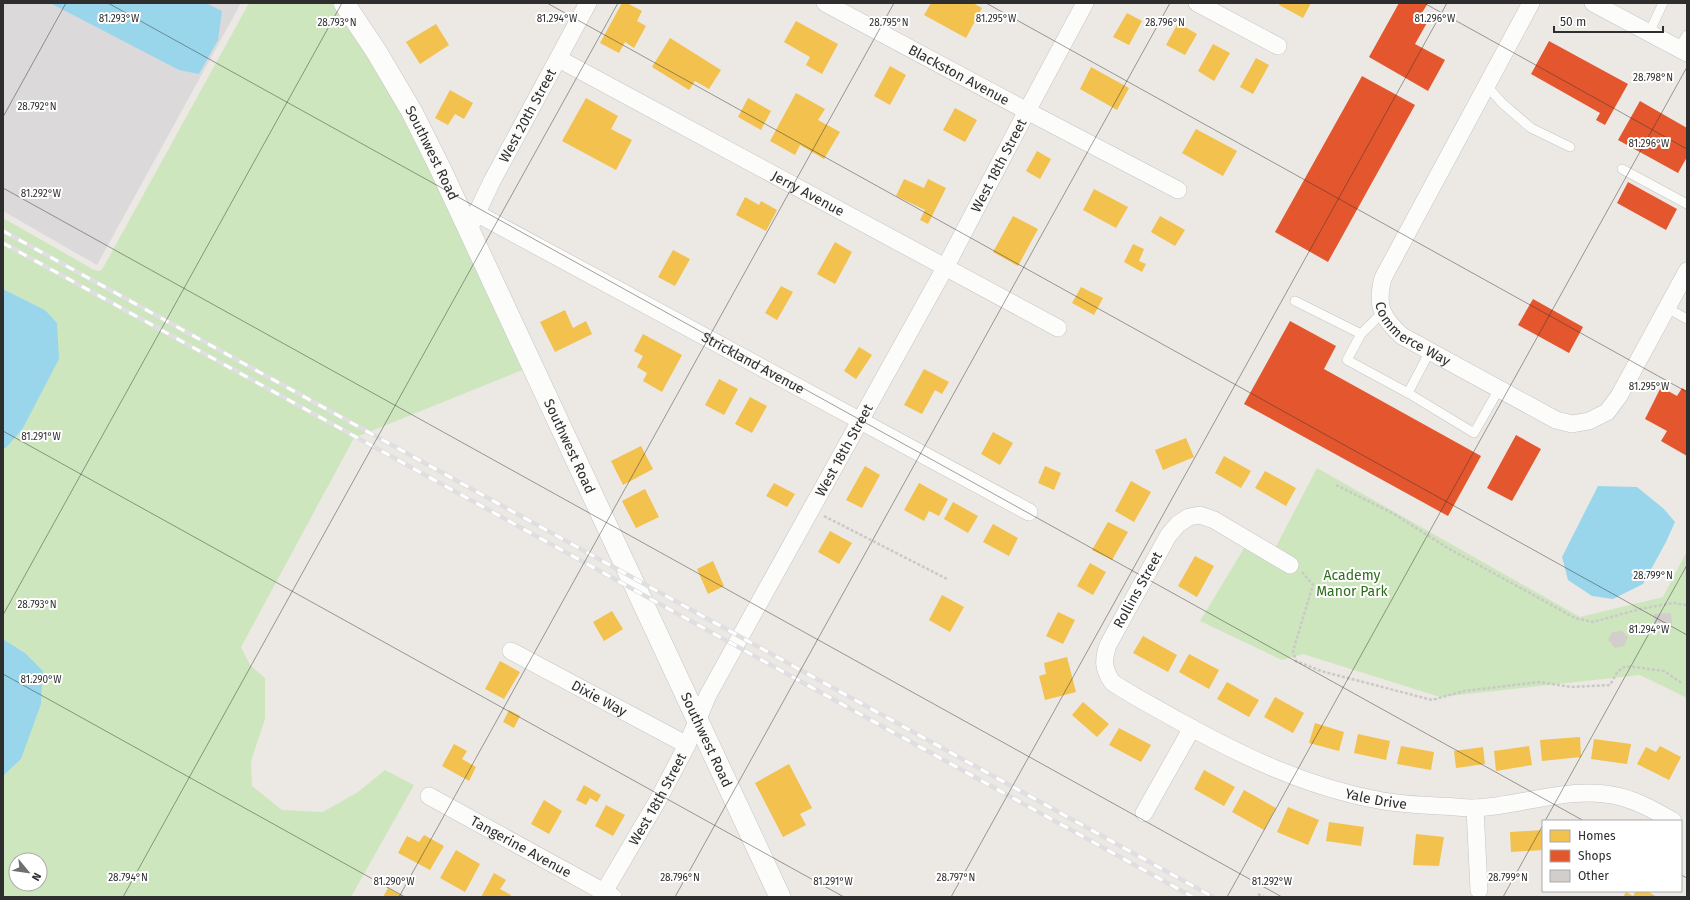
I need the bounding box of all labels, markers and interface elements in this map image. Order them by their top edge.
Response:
scale bar [1554,8,1663,34]
text: 81.293°W [99,13,140,25]
text: 81.294°W [537,13,578,25]
text: 81.295°W [976,13,1017,25]
text: 81.296°W [1415,13,1456,25]
text: 50 m [1560,15,1586,29]
text: 28.793°N [317,17,357,29]
text: 28.795°N [869,17,909,29]
text: 28.796°N [1145,17,1185,29]
street label: Blackston Avenue [906,41,1012,109]
street label: West 20th Street [495,65,560,165]
text: 28.798°N [1633,72,1673,84]
text: 28.792°N [17,101,57,113]
street label: Southwest Road [402,103,462,203]
street label: West 18th Street [967,115,1030,215]
text: 81.296°W [1629,138,1670,150]
street label: Jerry Avenue [769,167,847,220]
text: 81.292°W [21,188,62,200]
street label: Commerce Way [1372,300,1453,369]
street label: Strickland Avenue [699,328,807,398]
text: 81.295°W [1629,381,1670,393]
street label: Southwest Road [540,396,599,496]
street label: West 18th Street [811,400,877,499]
text: 81.291°W [21,431,62,443]
street label: Rollins Street [1110,548,1167,631]
park label: Academy Manor Park [1316,567,1389,600]
text: 28.799°N [1633,570,1673,582]
text: 28.793°N [17,599,57,611]
text: 81.294°W [1629,624,1670,636]
text: 81.290°W [20,674,62,686]
street label: Dixie Way [568,676,630,720]
street label: Southwest Road [677,690,736,790]
street label: West 18th Street [625,749,690,848]
street label: Yale Drive [1343,785,1408,813]
street label: Tangerine Avenue [468,812,574,881]
legend [1542,820,1682,892]
text: Homes [1578,829,1616,843]
text: Shops [1578,849,1612,863]
north arrow [8,852,48,892]
text: Other [1578,869,1609,883]
text: N [29,870,44,883]
text: 28.794°N [108,872,148,884]
text: 28.796°N [660,872,700,884]
text: 28.797°N [937,872,975,884]
text: 28.799°N [1488,872,1528,884]
text: 81.290°W [373,876,415,888]
text: 81.291°W [813,876,854,888]
text: 81.292°W [1252,876,1293,888]

